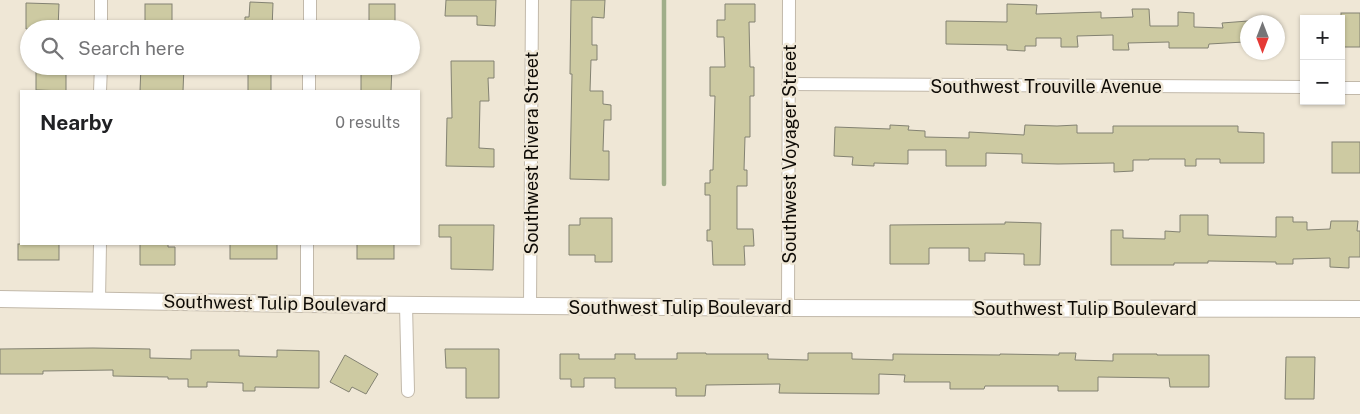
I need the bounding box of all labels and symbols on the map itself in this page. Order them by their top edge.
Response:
north arrow [1240,15,1285,60]
street label: Southwest Voyager Street [779,44,800,264]
street label: Southwest Rivera Street [521,51,542,255]
street label: Southwest Trouville Avenue [930,76,1162,97]
street label: Southwest Tulip Boulevard [163,291,387,315]
street label: Southwest Tulip Boulevard [568,297,792,318]
street label: Southwest Tulip Boulevard [973,298,1197,319]

